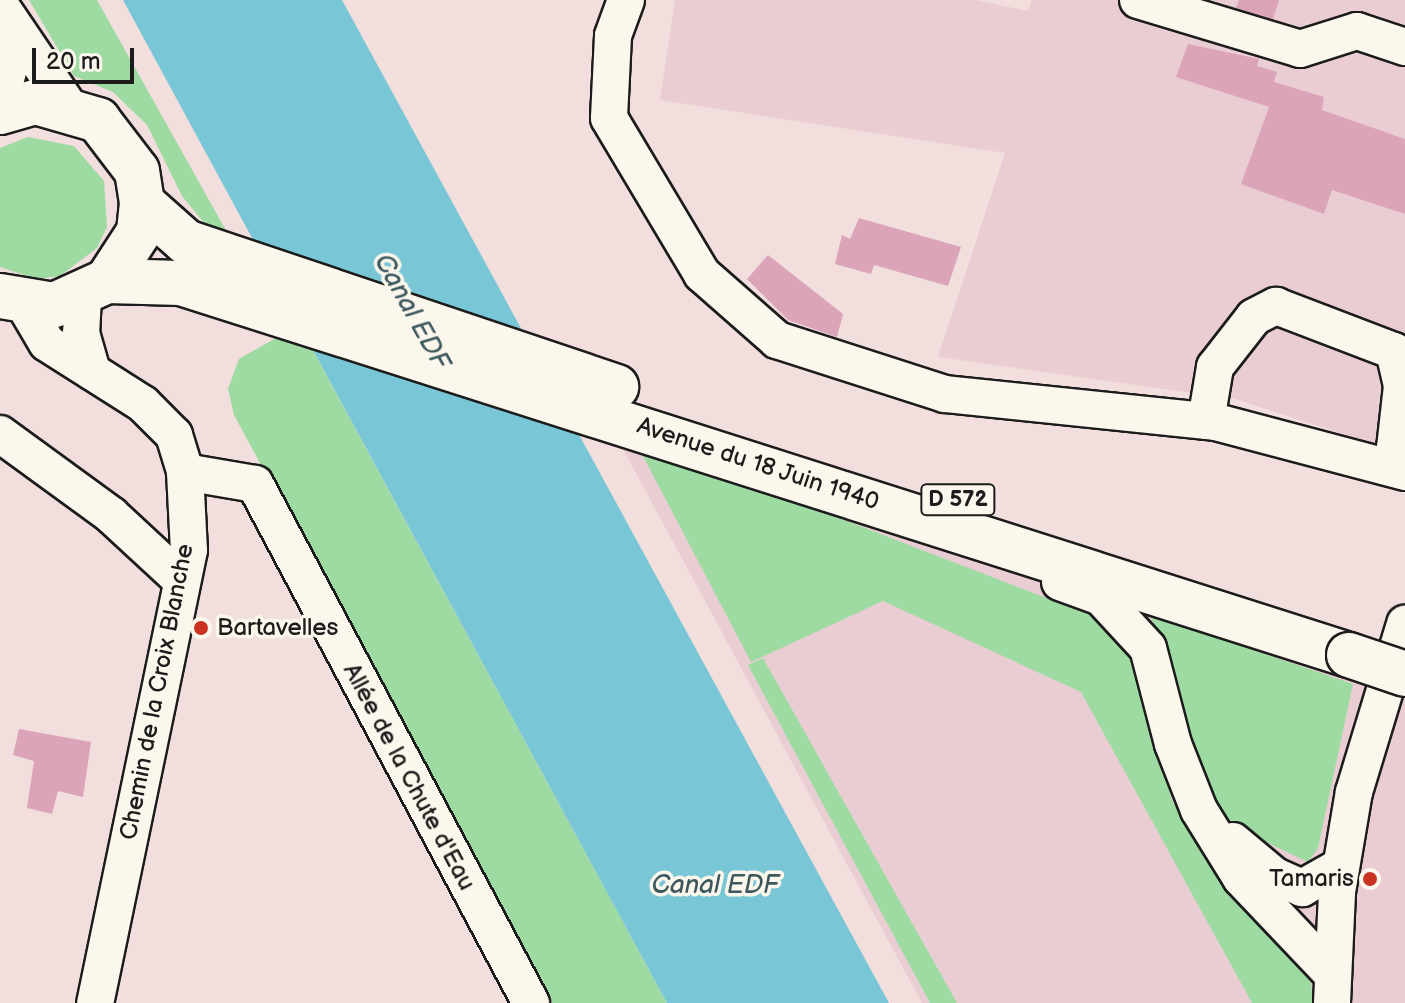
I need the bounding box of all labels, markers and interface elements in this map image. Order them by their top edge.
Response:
scale bar [36,32,138,82]
text: 20 m [46,47,101,76]
water label: Canal EDF [367,249,455,375]
street label: Avenue du 18 Juin 1940 [633,411,883,517]
road number: D 572 [920,482,996,518]
street label: Chemin de la Croix Blanche [114,542,200,842]
place label: Bartavelles [217,614,338,642]
marker: Bartavelles [192,619,210,637]
street label: Allée de la Chute d'Eau [337,659,481,895]
place label: Tamaris [1269,865,1354,893]
water label: Canal EDF [651,870,779,902]
marker: Tamaris [1361,870,1379,888]

